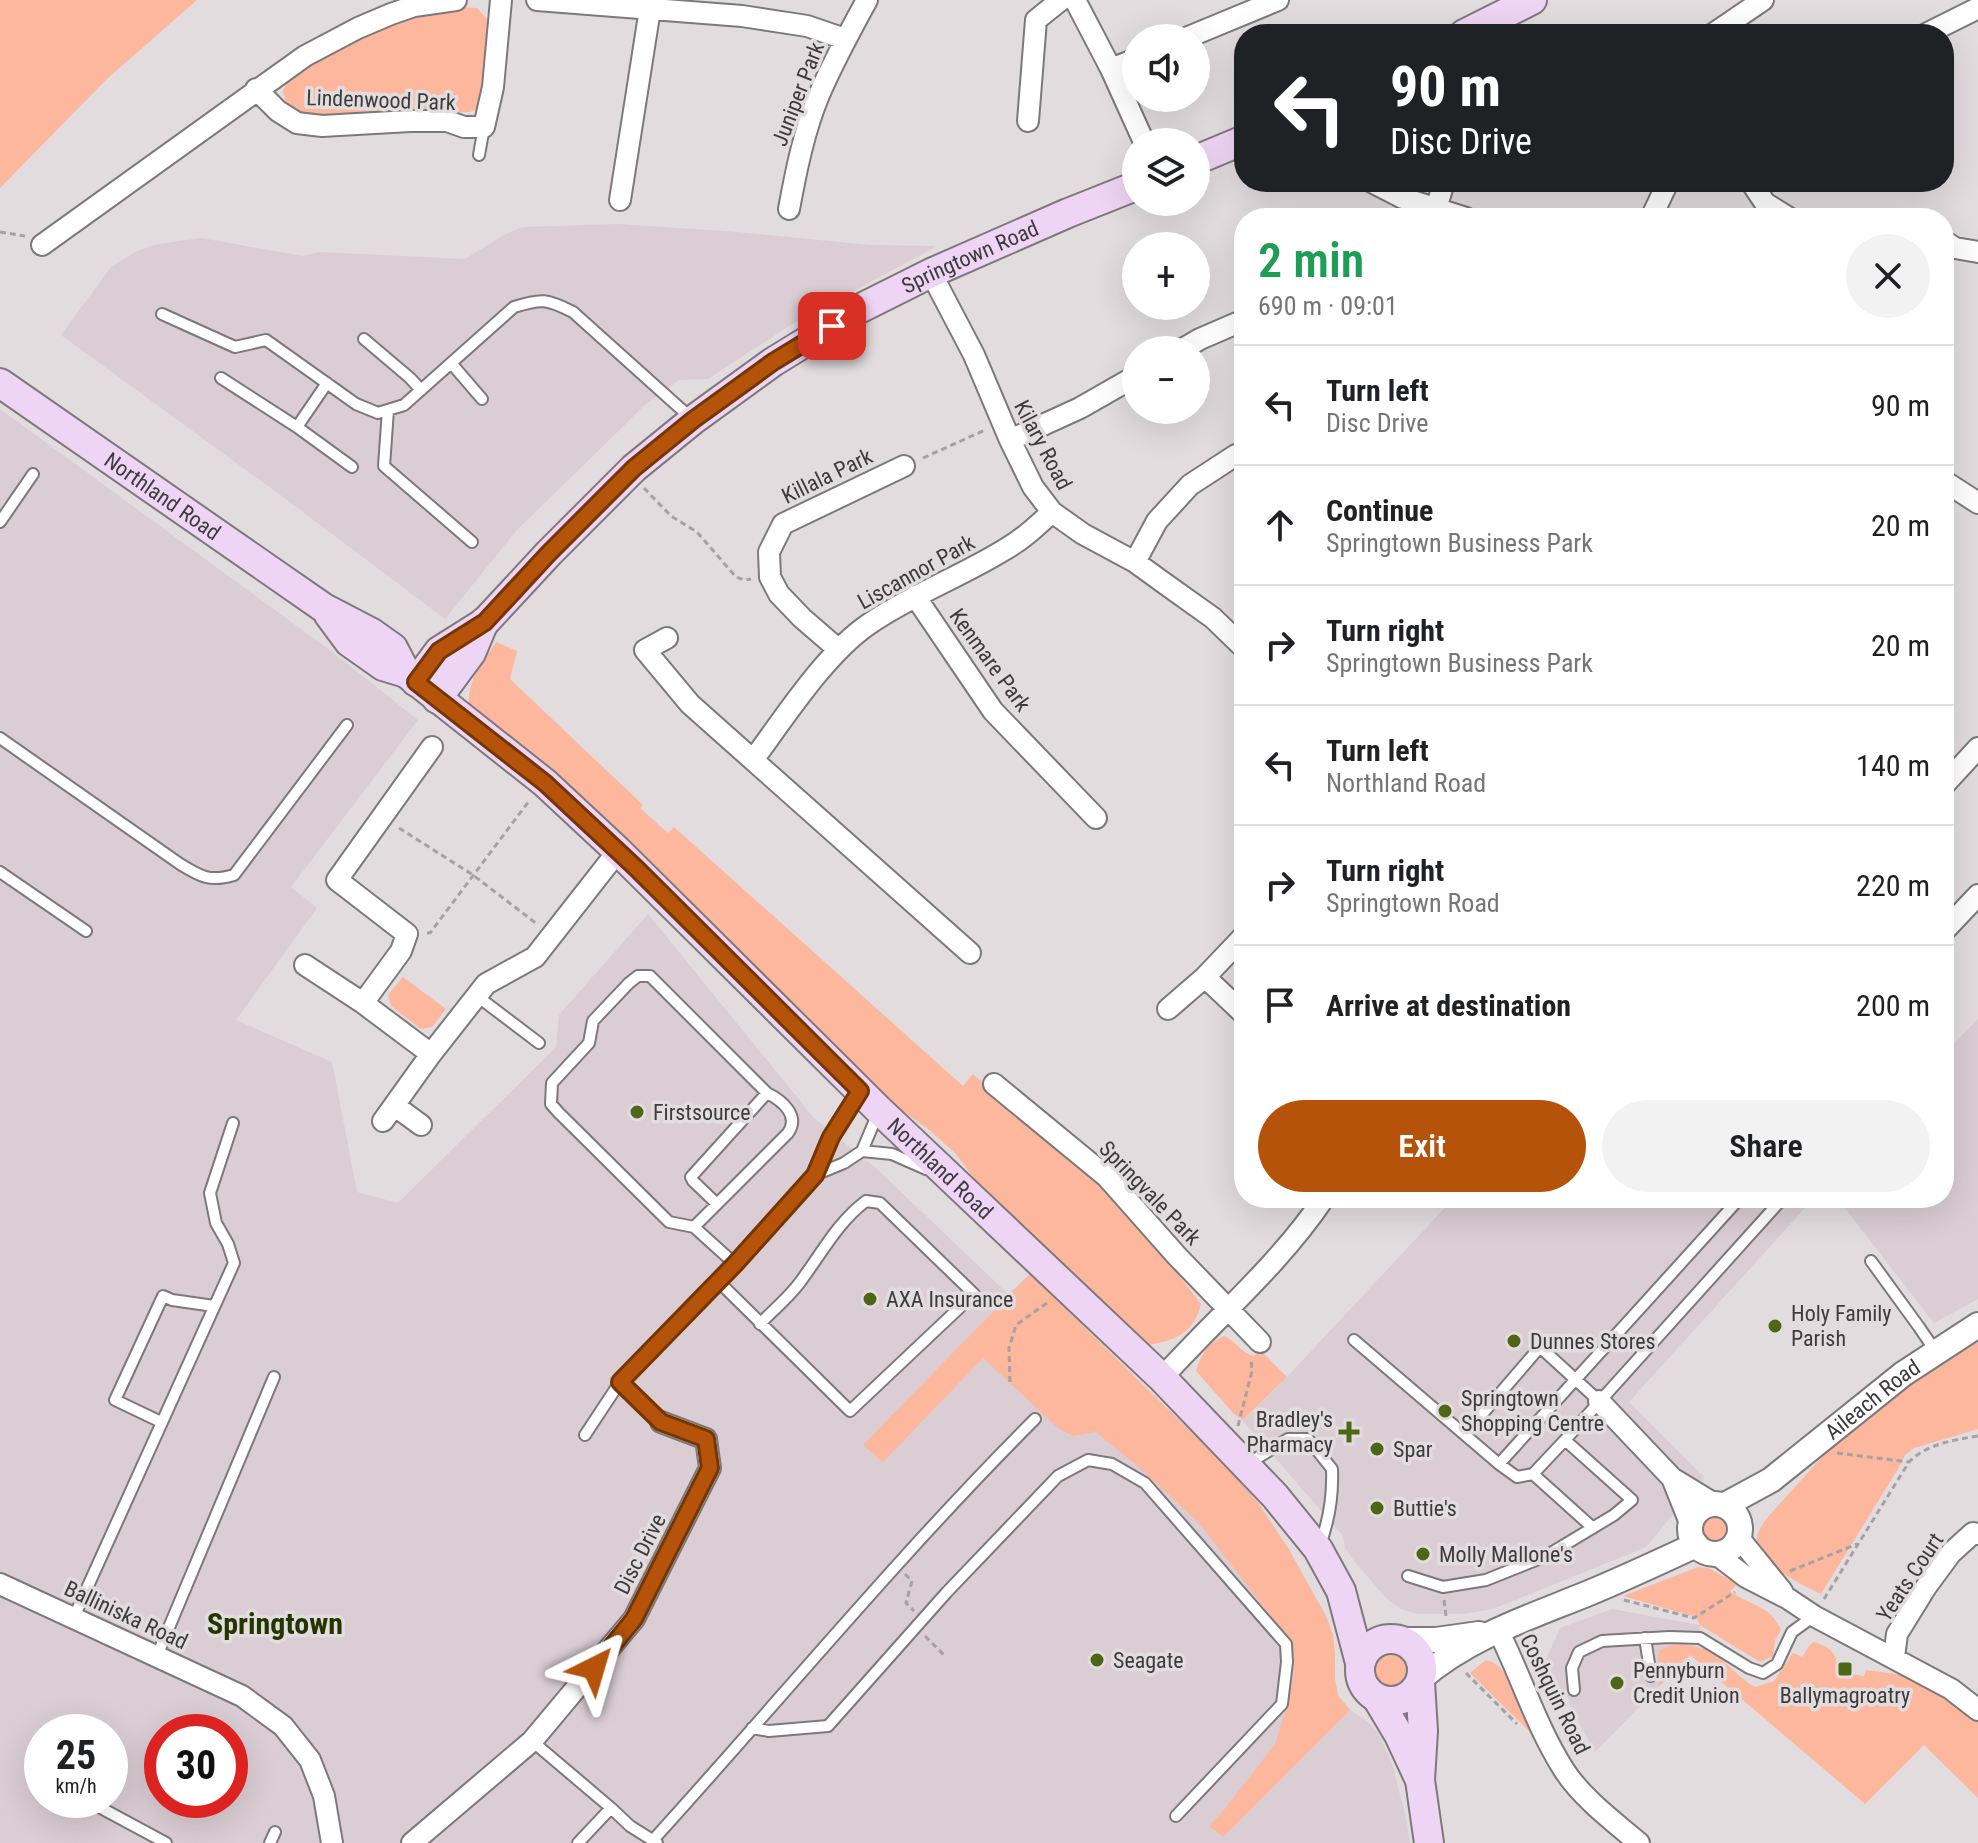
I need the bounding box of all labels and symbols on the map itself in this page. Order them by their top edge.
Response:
street label: Juniper Park [767,39,829,149]
street label: Lindenwood Park [306,85,456,115]
street label: Springtown Road [897,215,1042,298]
pin [798,292,866,360]
street label: Kilary Road [1009,396,1077,494]
street label: Killala Park [778,443,876,509]
street label: Northland Road [100,447,225,545]
street label: Liscannor Park [853,530,979,614]
street label: Kenmare Park [944,604,1036,716]
place label: Firstsource [653,1100,751,1125]
marker: Firstsource [628,1103,646,1121]
street label: Northland Road [883,1113,998,1224]
street label: Springvale Park [1094,1136,1206,1250]
place label: AXA Insurance [886,1287,1013,1312]
marker: AXA Insurance [861,1290,879,1308]
place label: Holy Family Parish [1791,1301,1892,1351]
marker: Holy Family Parish [1766,1317,1784,1335]
place label: Dunnes Stores [1530,1329,1656,1354]
marker: Dunnes Stores [1505,1332,1523,1350]
street label: Aileach Road [1820,1354,1924,1444]
place label: Springtown Shopping Centre [1461,1386,1604,1436]
marker: Springtown Shopping Centre [1436,1402,1454,1420]
place label: Bradley's Pharmacy [1247,1407,1333,1457]
marker: Bradley's Pharmacy [1340,1423,1358,1441]
place label: Spar [1393,1437,1433,1462]
marker: Spar [1368,1440,1386,1458]
place label: Buttie's [1393,1496,1457,1521]
marker: Buttie's [1368,1499,1386,1517]
street label: Disc Drive [609,1510,671,1598]
street label: Yeats Court [1871,1528,1949,1626]
place label: Molly Mallone's [1439,1542,1573,1567]
marker: Molly Mallone's [1414,1545,1432,1563]
street label: Balliniska Road [60,1576,192,1654]
district label: Springtown [207,1606,343,1641]
position arrow [552,1626,636,1710]
street label: Coshquin Road [1515,1630,1595,1758]
place label: Seagate [1113,1648,1183,1673]
marker: Seagate [1088,1651,1106,1669]
place label: Pennyburn Credit Union [1633,1658,1740,1708]
marker: Ballymagroatry [1836,1660,1854,1678]
marker: Pennyburn Credit Union [1608,1674,1626,1692]
place label: Ballymagroatry [1780,1683,1910,1708]
speed limit sign: 30 [144,1714,248,1818]

